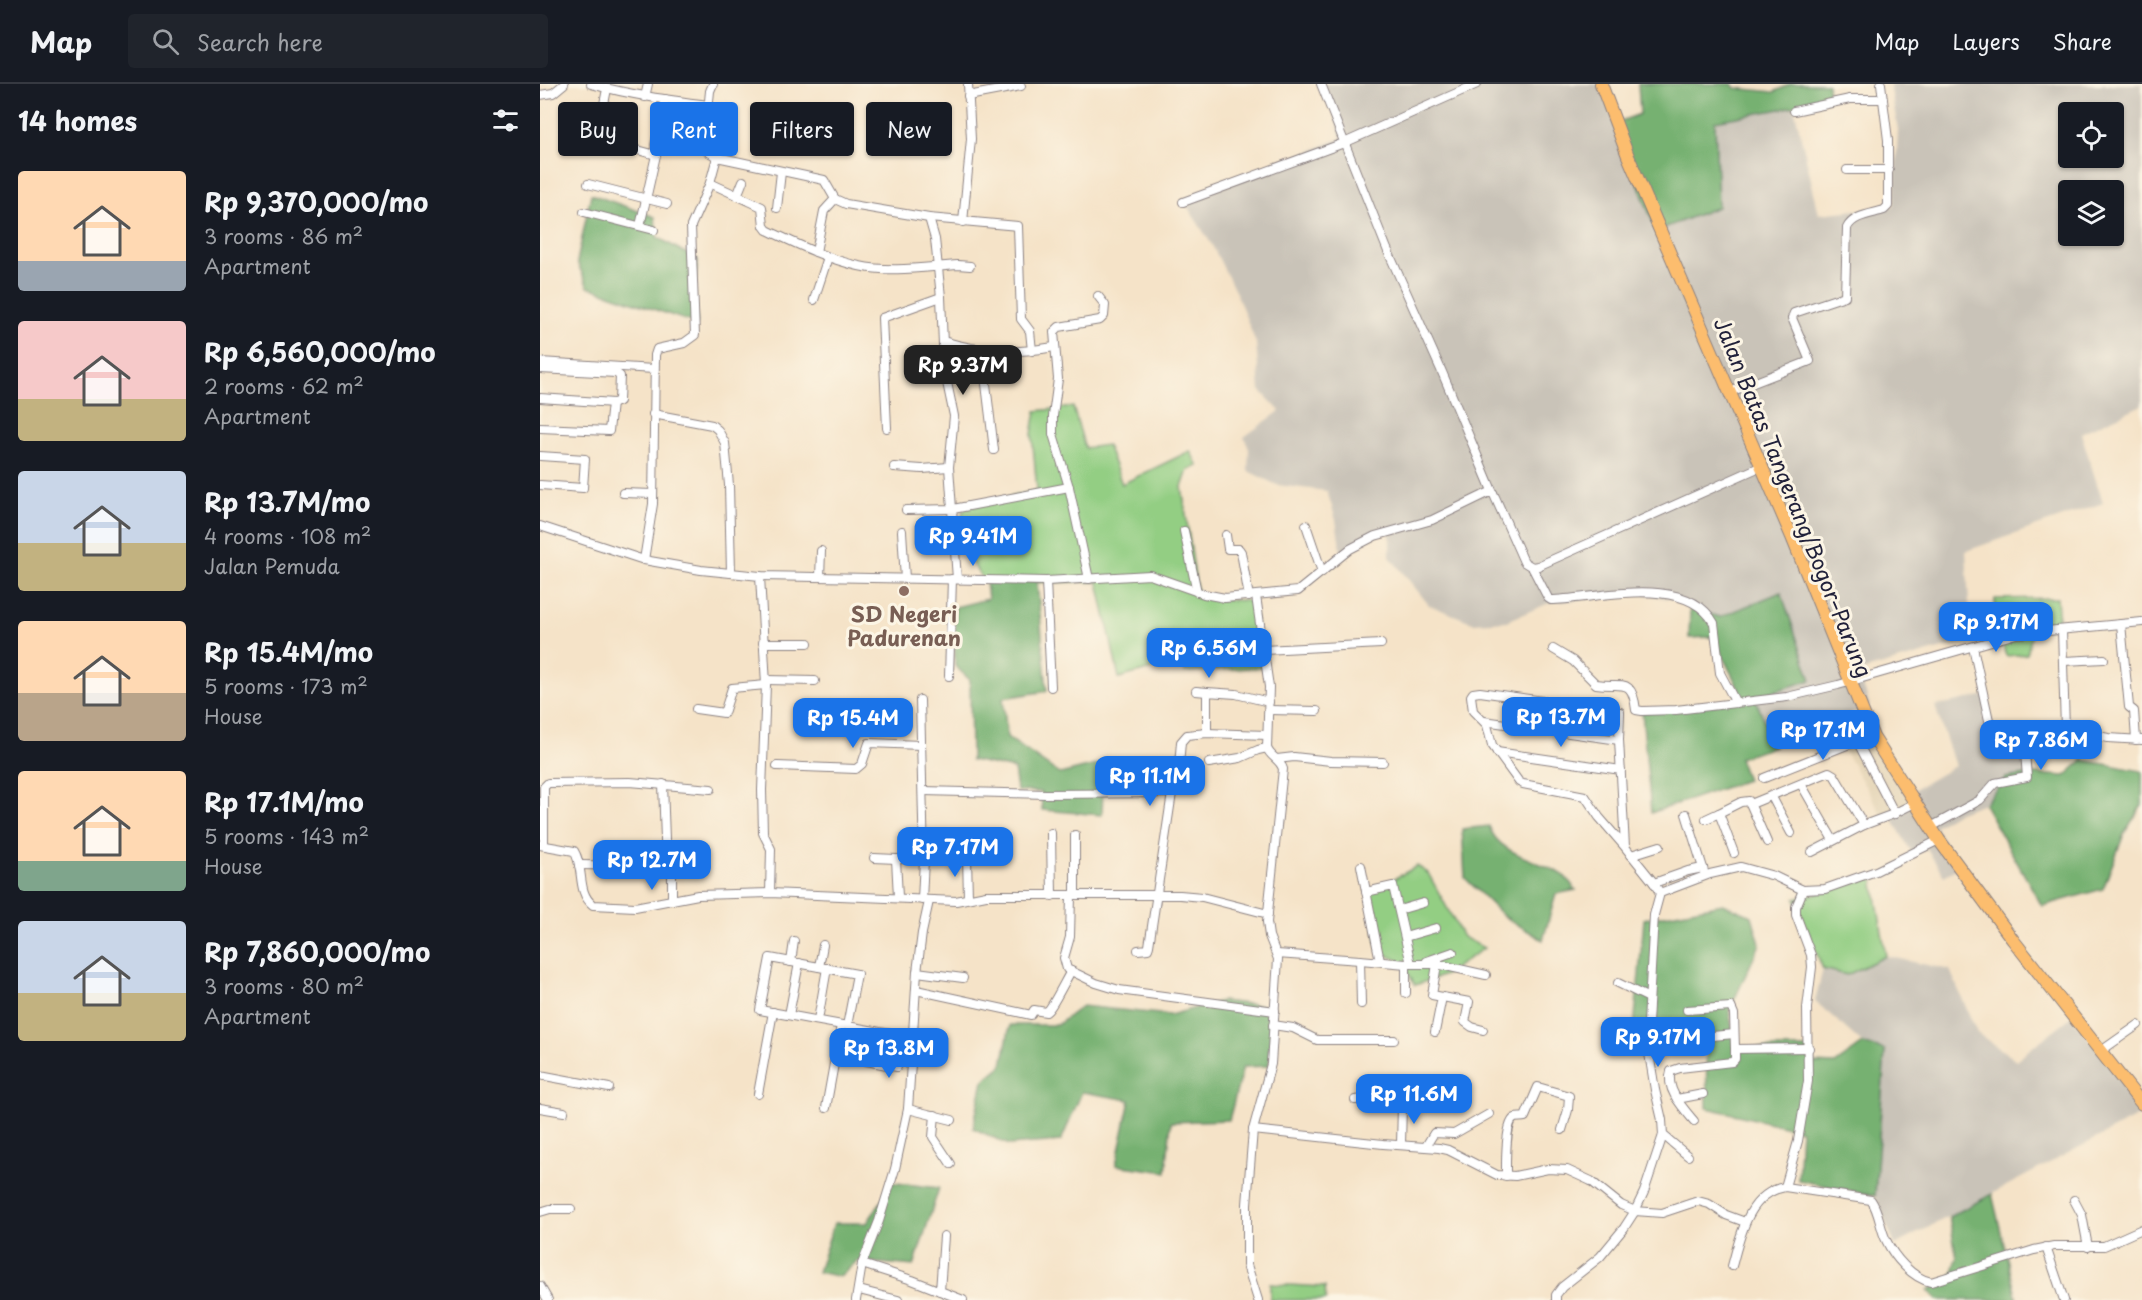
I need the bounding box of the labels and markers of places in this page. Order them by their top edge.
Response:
pin: Rp 9.37M [901,345,1025,396]
pin: Rp 9.41M [911,516,1035,567]
marker: SD Negeri Padurenan [897,584,911,598]
place label: SD Negeri Padurenan [847,597,961,653]
pin: Rp 9.17M [1934,602,2058,653]
pin: Rp 6.56M [1147,628,1271,679]
pin: Rp 13.7M [1499,697,1623,748]
pin: Rp 15.4M [791,698,915,749]
pin: Rp 17.1M [1761,710,1885,761]
pin: Rp 7.86M [1979,720,2103,771]
pin: Rp 11.1M [1088,756,1212,807]
pin: Rp 7.17M [893,827,1017,878]
pin: Rp 12.7M [590,840,714,891]
pin: Rp 9.17M [1596,1017,1720,1068]
pin: Rp 13.8M [827,1028,951,1079]
pin: Rp 11.6M [1352,1074,1476,1125]

